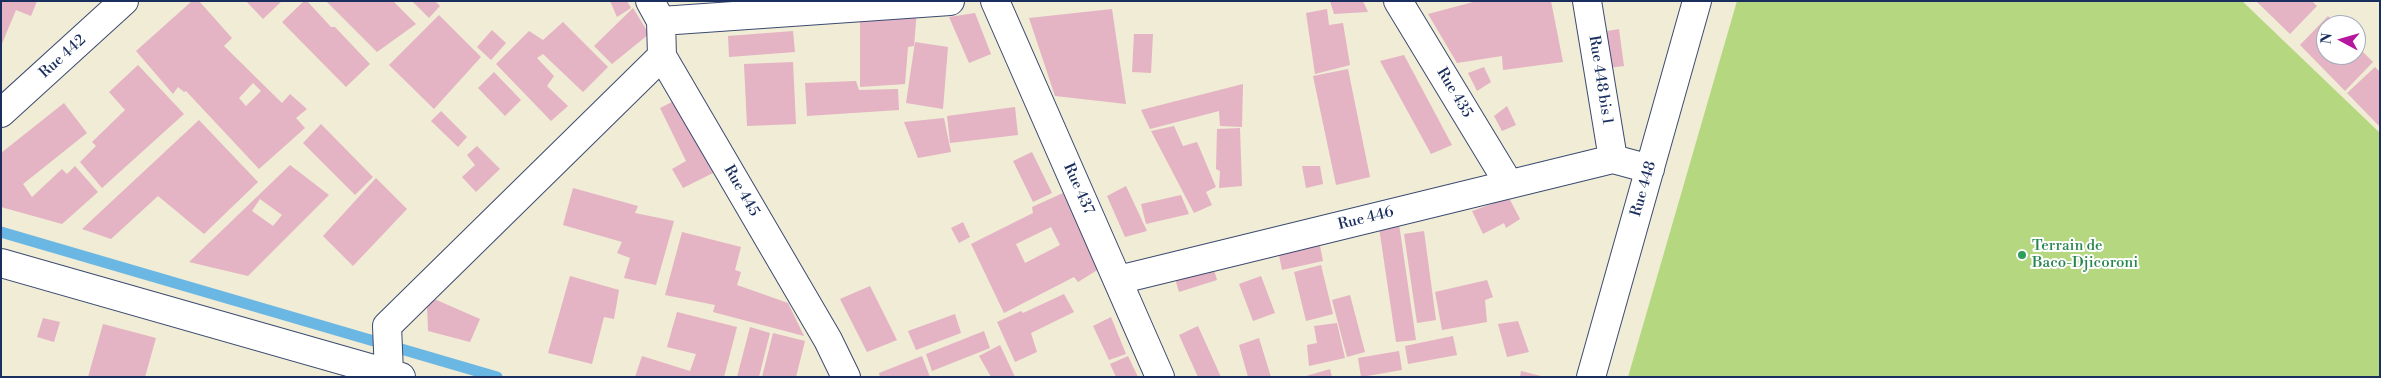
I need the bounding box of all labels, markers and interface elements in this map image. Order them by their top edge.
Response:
north arrow [2316,15,2366,65]
street label: Rue 442 [36,31,90,83]
text: N [2318,32,2337,45]
street label: Rue 448 bis 1 [1584,34,1616,126]
street label: Rue 435 [1432,65,1476,121]
street label: Rue 448 [1628,159,1660,219]
street label: Rue 437 [1059,161,1097,217]
street label: Rue 445 [719,162,763,220]
street label: Rue 446 [1336,203,1396,235]
place label: Terrain de Baco-Djicoroni [2032,237,2138,272]
marker: Terrain de Baco-Djicoroni [2016,249,2028,261]

